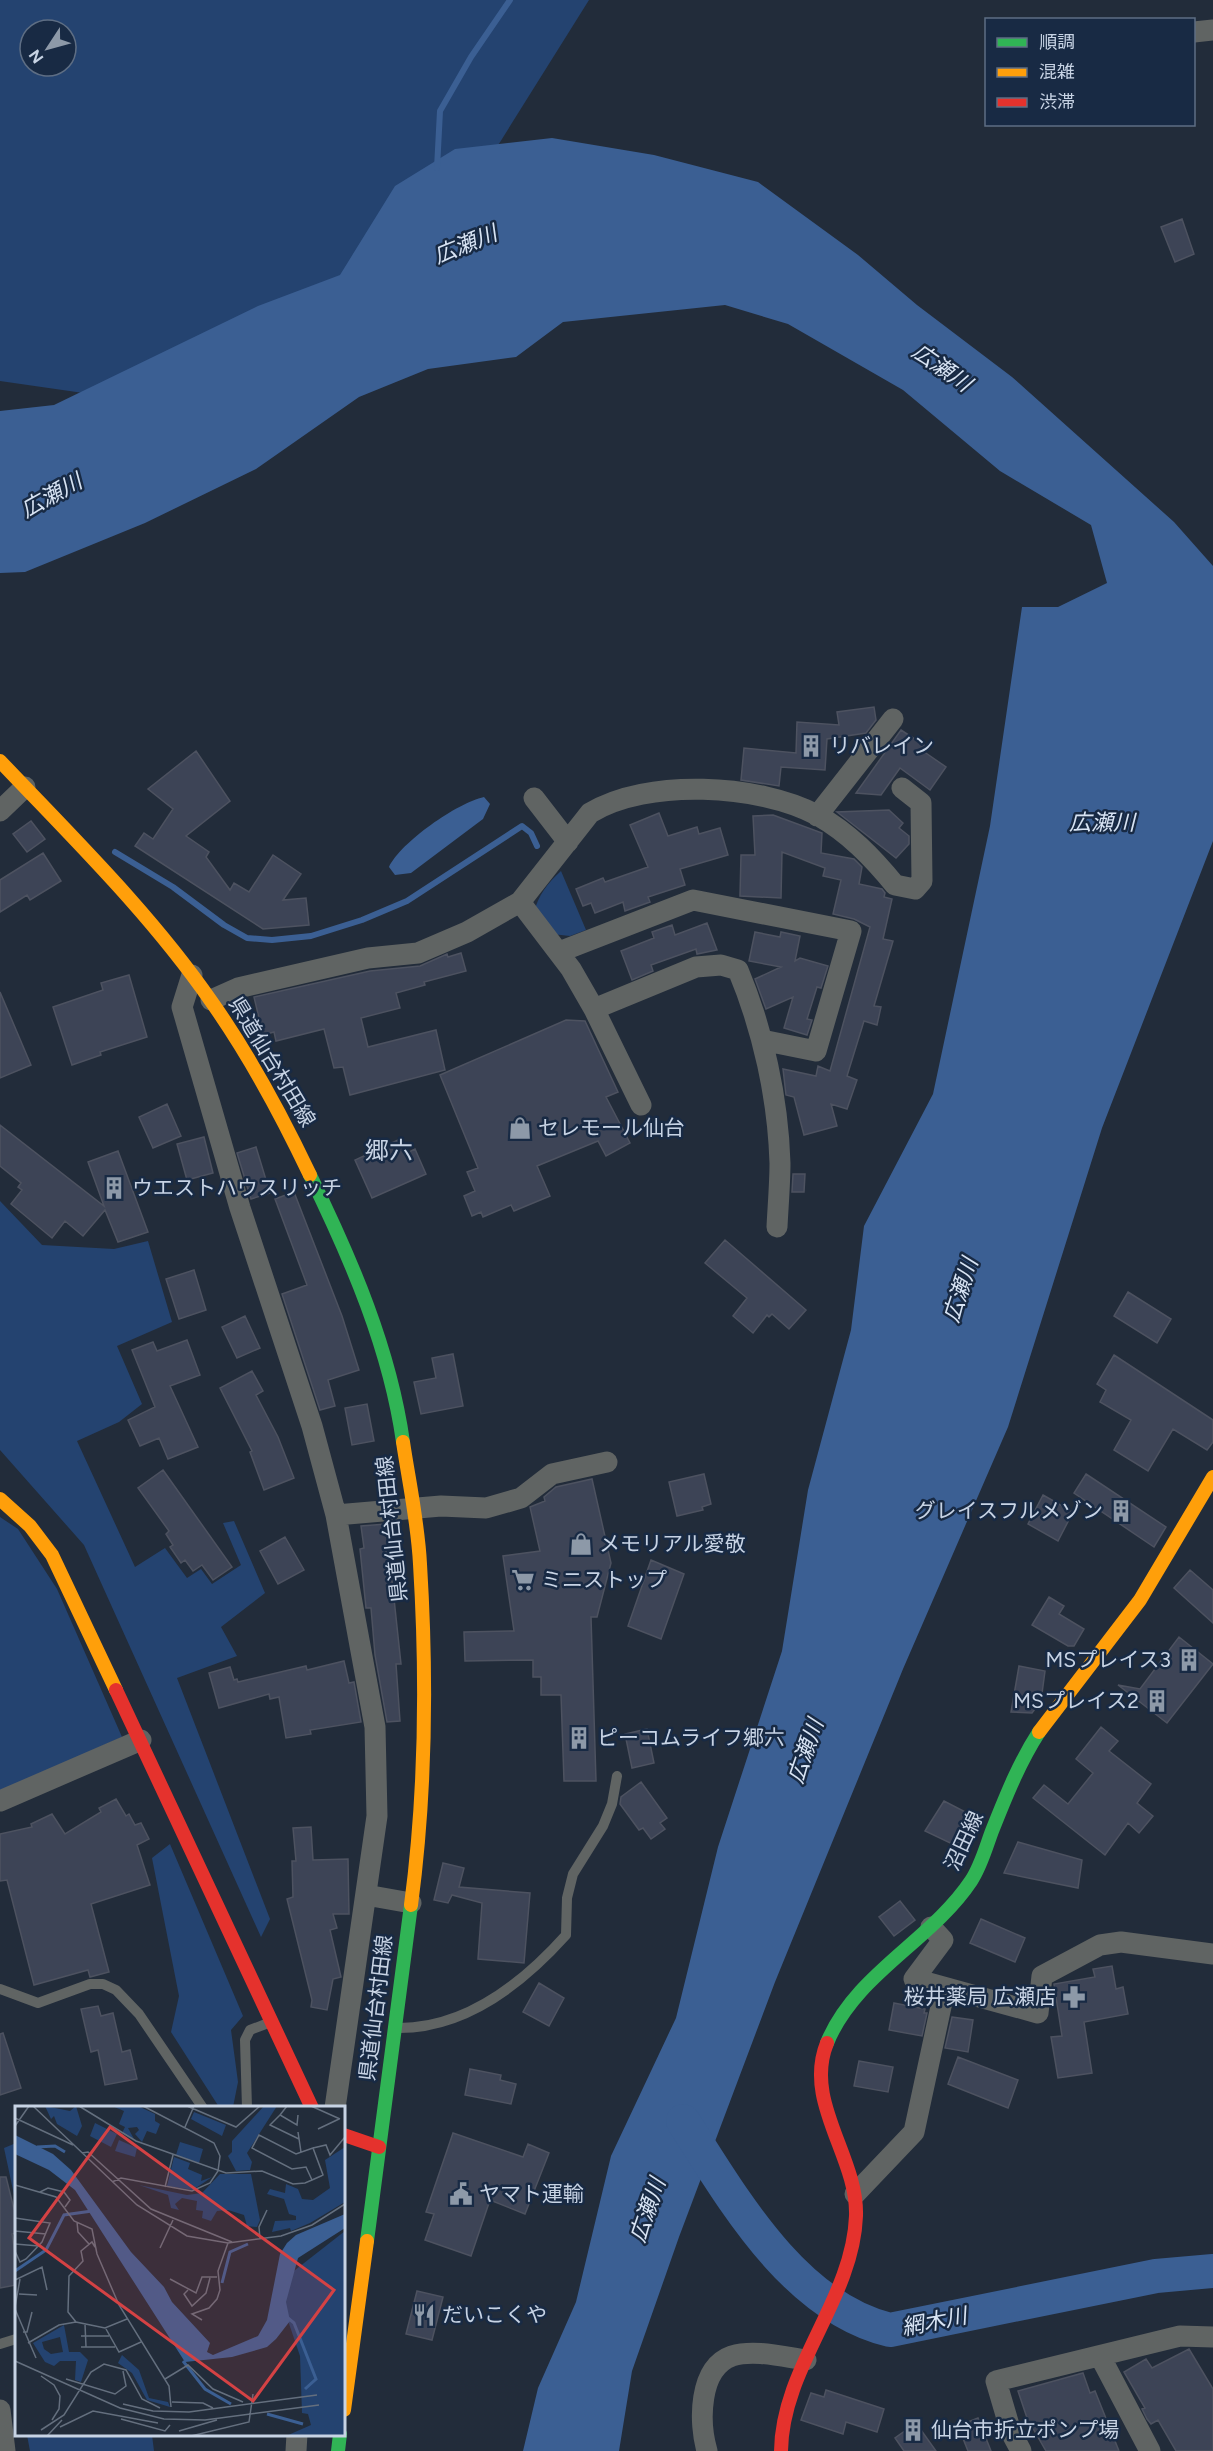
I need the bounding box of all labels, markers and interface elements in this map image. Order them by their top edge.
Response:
north arrow [18,18,78,78]
legend [985,18,1195,126]
text: 順調 [1039,31,1075,53]
text: N [25,46,48,67]
text: 混雑 [1039,61,1075,83]
text: 渋滞 [1039,91,1075,113]
water label: 広瀬川 [430,219,503,269]
water label: 広瀬川 [907,337,978,399]
water label: 広瀬川 [16,467,88,523]
building icon: リバレイン [798,733,824,759]
place label: リバレイン [829,733,934,758]
water label: 広瀬川 [1069,809,1137,836]
street label: 県道仙台村田線 [224,992,321,1131]
shop icon: セレモール仙台 [507,1115,533,1141]
place label: セレモール仙台 [538,1115,685,1140]
district label: 郷六 [365,1136,413,1165]
building icon: ウエストハウスリッチ [101,1175,127,1201]
place label: ウエストハウスリッチ [132,1175,342,1200]
water label: 広瀬川 [937,1253,984,1326]
street label: 県道仙台村田線 [371,1455,412,1603]
place label: グレイスフルメゾン [915,1498,1103,1523]
building icon: グレイスフルメゾン [1108,1498,1134,1524]
shop icon: メモリアル愛敬 [568,1531,594,1557]
place label: メモリアル愛敬 [599,1531,746,1556]
supermarket icon: ミニストップ [510,1567,536,1593]
place label: ミニストップ [541,1567,667,1592]
place label: MSプレイス3 [1046,1647,1171,1672]
building icon: MSプレイス3 [1176,1647,1202,1673]
place label: MSプレイス2 [1013,1688,1139,1713]
building icon: MSプレイス2 [1144,1688,1170,1714]
water label: 広瀬川 [782,1714,830,1787]
building icon: ピーコムライフ郷六 [566,1725,592,1751]
place label: ピーコムライフ郷六 [597,1725,785,1750]
street label: 沼田線 [939,1807,988,1875]
street label: 県道仙台村田線 [354,1933,397,2082]
place label: 桜井薬局 広瀬店 [904,1984,1056,2009]
pharmacy icon: 桜井薬局 広瀬店 [1061,1984,1087,2010]
inset map [15,2106,345,2436]
water label: 広瀬川 [624,2173,672,2246]
public building icon: ヤマト運輸 [448,2181,474,2207]
place label: ヤマト運輸 [479,2181,584,2206]
restaurant icon: だいこくや [411,2302,437,2328]
place label: だいこくや [442,2302,547,2327]
water label: 網木川 [899,2302,971,2341]
building icon: 仙台市折立ポンプ場 [900,2417,926,2443]
place label: 仙台市折立ポンプ場 [931,2417,1119,2442]

